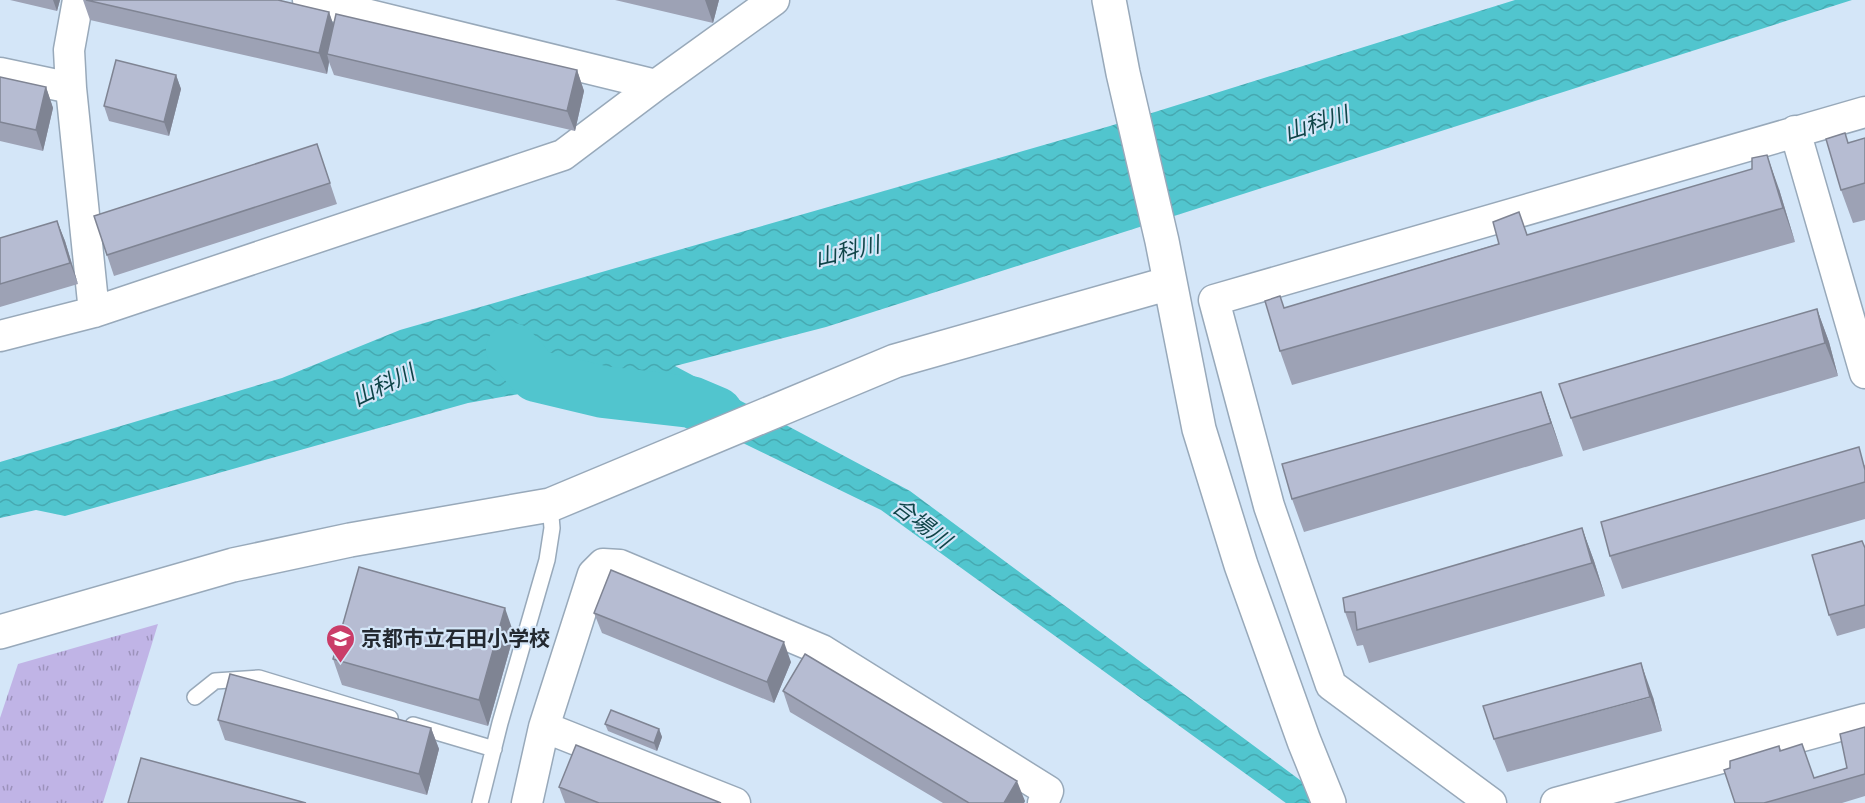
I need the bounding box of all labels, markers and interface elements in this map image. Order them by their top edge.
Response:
water label: 山科川 [1280,99,1354,147]
water label: 山科川 [812,229,884,272]
water label: 山科川 [347,357,421,412]
water label: 合場川 [887,492,958,555]
school or university icon: 京都市立石田小学校 [324,622,356,664]
place label: 京都市立石田小学校 [361,625,550,652]

